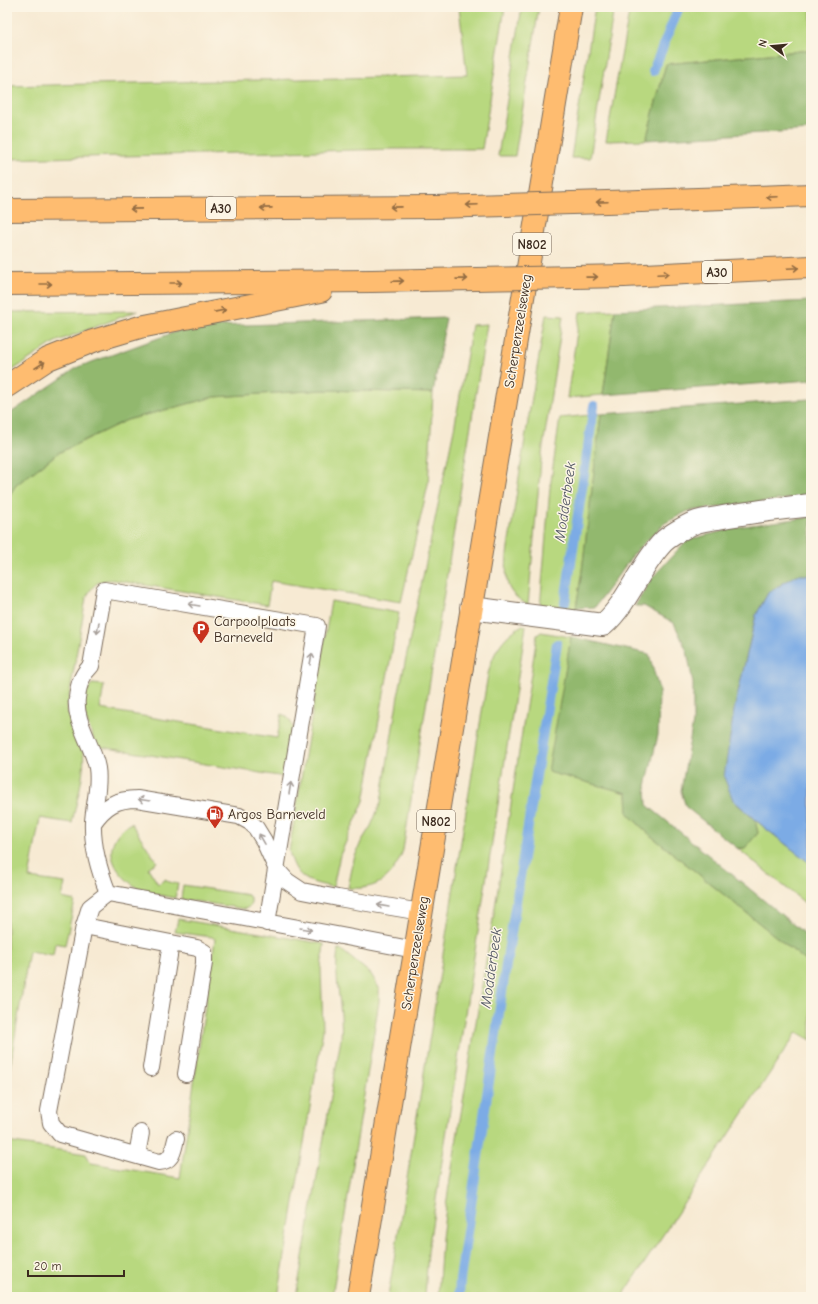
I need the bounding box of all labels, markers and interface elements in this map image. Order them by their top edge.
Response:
north arrow [752,26,792,66]
text: N [756,38,770,49]
one-way arrow [766,193,779,200]
road number: A30 [206,197,236,219]
one-way arrow [596,198,609,206]
one-way arrow [466,202,479,209]
one-way arrow [390,203,403,211]
one-way arrow [260,204,273,212]
one-way arrow [130,205,143,213]
road number: N802 [513,233,551,255]
road number: A30 [702,261,732,283]
one-way arrow [786,264,799,271]
one-way arrow [656,271,669,278]
street label: Scherpenzeelseweg [501,273,535,389]
one-way arrow [585,273,598,281]
one-way arrow [455,275,468,283]
one-way arrow [391,277,404,284]
one-way arrow [169,279,182,287]
one-way arrow [39,280,52,288]
one-way arrow [213,307,226,315]
one-way arrow [34,361,45,369]
water label: Modderbeek [550,460,580,544]
one-way arrow [188,601,201,609]
place label: Carpoolplaats Barneveld [214,613,296,646]
parking icon: Carpoolplaats Barneveld [191,619,211,644]
one-way arrow [93,621,101,634]
one-way arrow [307,653,315,666]
one-way arrow [286,781,294,794]
one-way arrow [138,796,151,804]
fuel station icon: Argos Barneveld [205,804,225,829]
place label: Argos Barneveld [228,806,326,823]
road number: N802 [417,810,455,832]
one-way arrow [258,833,266,845]
street label: Scherpenzeelseweg [398,895,432,1011]
one-way arrow [377,902,390,910]
one-way arrow [299,925,312,933]
water label: Modderbeek [476,926,506,1010]
scale bar [28,1252,124,1278]
text: 20 m [34,1259,62,1273]

